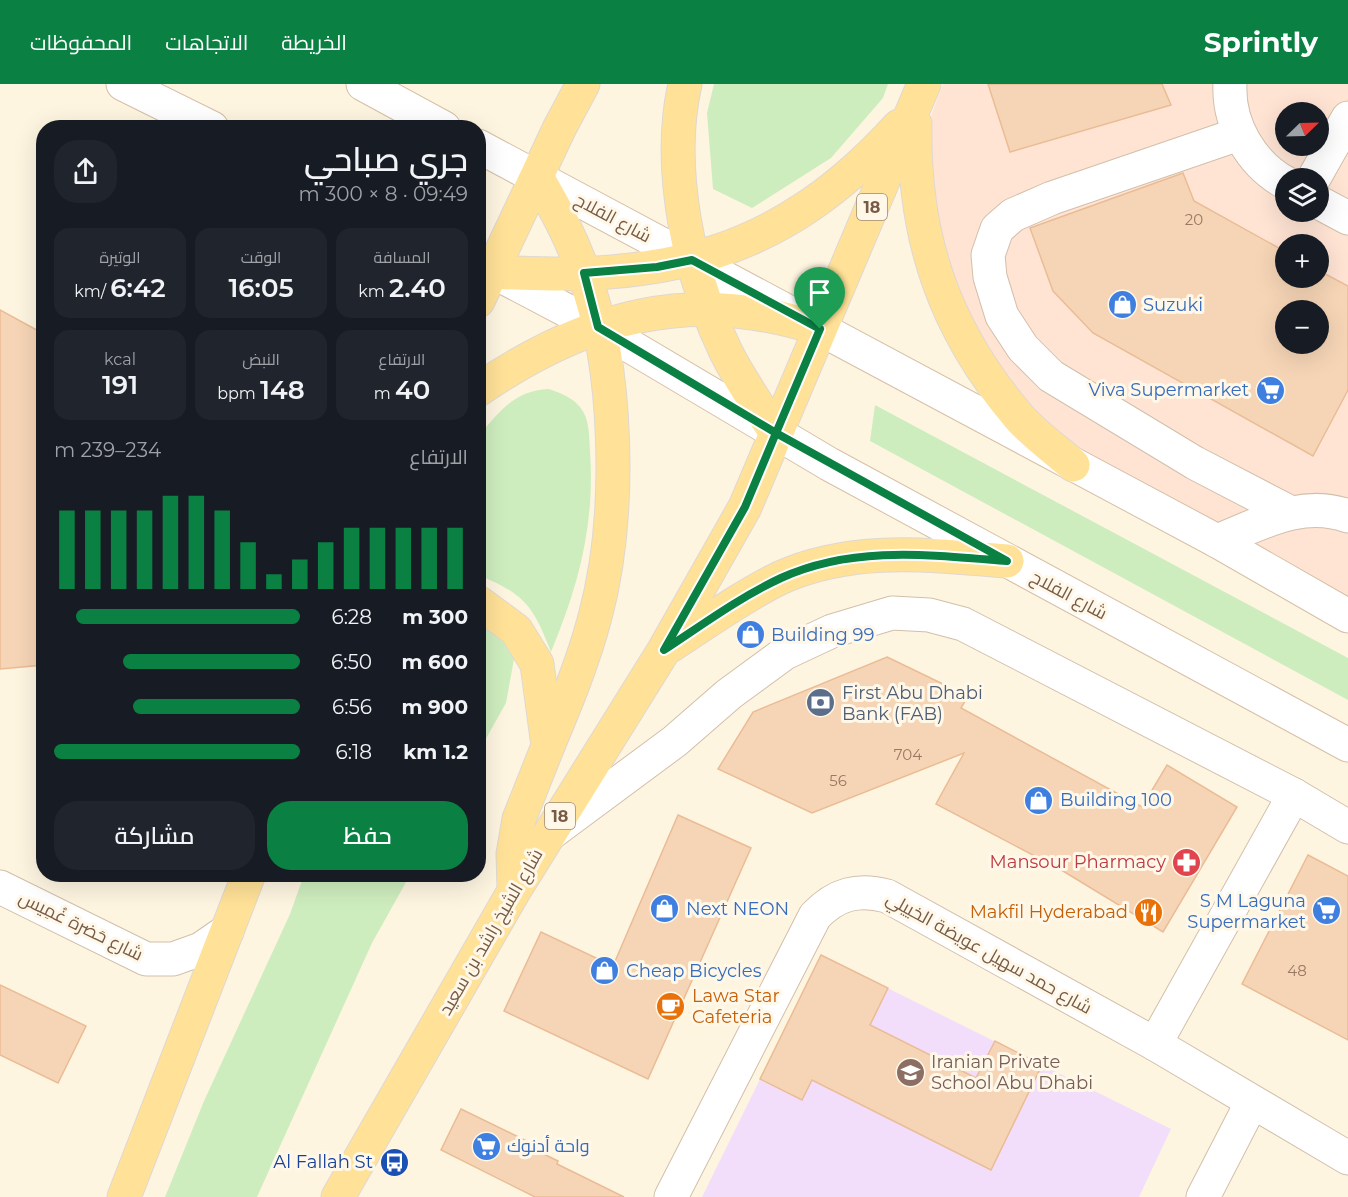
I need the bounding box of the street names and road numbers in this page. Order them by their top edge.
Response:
street label: شارع الفلاح [571,189,655,248]
road number: 18 [857,194,887,220]
street label: شارع الفلاح [1027,566,1111,625]
road number: 18 [545,803,575,829]
street label: شارع الشيخ راشد بن سعيد [434,845,548,1020]
street label: شارع حَضرة غُمِيس [15,886,147,966]
street label: شارع حمد سهيل عويضة الخييلي [881,887,1096,1021]

